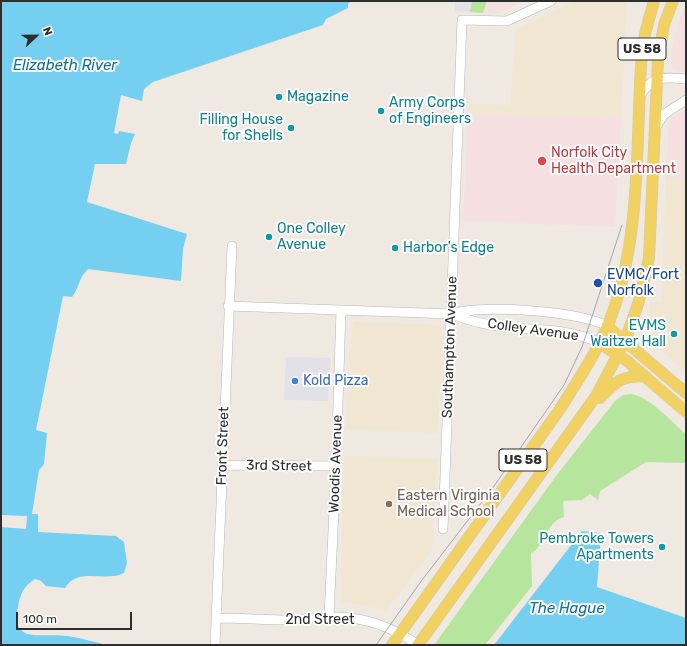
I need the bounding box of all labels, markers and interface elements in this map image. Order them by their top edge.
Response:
north arrow [16,16,56,56]
text: N [40,25,55,37]
road number: US 58 [618,38,666,60]
water label: Elizabeth River [13,57,117,75]
place label: Magazine [287,89,349,105]
marker: Magazine [274,92,284,102]
place label: Army Corps of Engineers [389,95,471,128]
marker: Army Corps of Engineers [376,106,386,116]
place label: Filling House for Shells [200,112,283,144]
marker: Filling House for Shells [286,123,296,133]
place label: Norfolk City Health Department [551,145,676,178]
marker: Norfolk City Health Department [536,155,548,167]
place label: One Colley Avenue [277,221,346,254]
marker: One Colley Avenue [264,232,274,242]
place label: Harbor's Edge [403,240,494,256]
marker: Harbor's Edge [390,243,400,253]
place label: EVMC/Fort Norfolk [607,267,679,300]
street label: Southampton Avenue [439,276,461,418]
marker: EVMC/Fort Norfolk [592,277,604,289]
street label: Colley Avenue [486,315,580,345]
place label: EVMS Waitzer Hall [590,318,666,350]
marker: EVMS Waitzer Hall [669,329,679,339]
place label: Kold Pizza [303,373,369,389]
marker: Kold Pizza [290,376,300,386]
street label: Front Street [213,406,233,486]
street label: Woodis Avenue [326,415,346,513]
road number: US 58 [499,449,547,471]
street label: 3rd Street [246,457,312,475]
place label: Eastern Virginia Medical School [397,488,500,520]
marker: Eastern Virginia Medical School [384,499,394,509]
place label: Pembroke Towers Apartments [539,531,654,564]
marker: Pembroke Towers Apartments [657,542,667,552]
water label: The Hague [529,600,605,618]
scale bar [18,604,134,630]
text: 100 m [23,612,57,626]
street label: 2nd Street [286,612,354,628]

